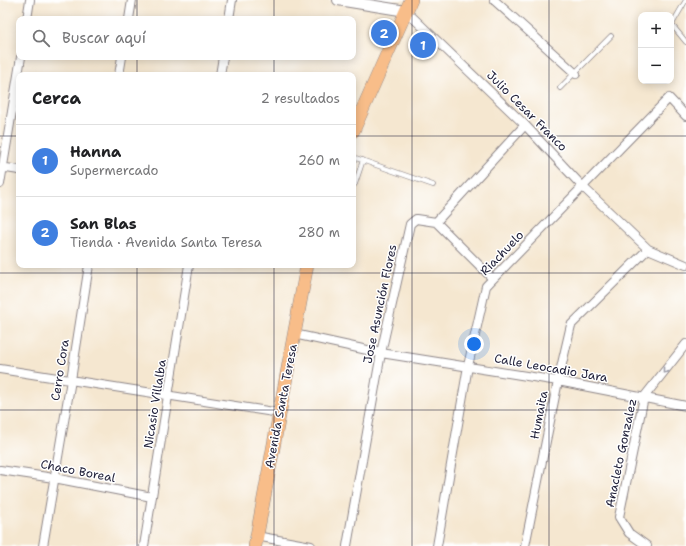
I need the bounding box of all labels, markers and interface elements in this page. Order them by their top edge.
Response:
map controls [638,12,674,84]
button: + [638,12,674,48]
search box [16,16,356,60]
pin: 2 [371,18,397,48]
icon: search [30,27,52,49]
text: Buscar aquí [62,28,146,48]
pin: 1 [410,30,436,60]
button: − [638,48,674,84]
street label: Julio Cesar Franco [483,67,571,155]
text: Cerca [32,87,81,109]
text: 2 resultados [261,90,340,107]
text: Hanna [70,142,121,162]
text: 1 [42,152,48,169]
text: 260 m [298,152,340,169]
text: Supermercado [70,162,158,179]
text: San Blas [70,214,137,234]
text: 2 [40,224,50,241]
text: 280 m [298,224,340,241]
street label: Riachuelo [477,227,527,279]
text: Tienda · Avenida Santa Teresa [70,234,262,251]
street label: Jose Asunción Flores [360,243,400,365]
your location [464,334,484,354]
street label: Cerro Cora [47,338,73,402]
street label: Avenida Santa Teresa [261,342,301,469]
street label: Calle Leocadio Jara [493,350,609,386]
street label: Nicasio Villalba [140,358,170,450]
one-way arrow [662,366,669,373]
street label: Humaita [526,389,552,441]
street label: Anacleto Gonzalez [602,397,640,509]
street label: Chaco Boreal [39,456,117,486]

